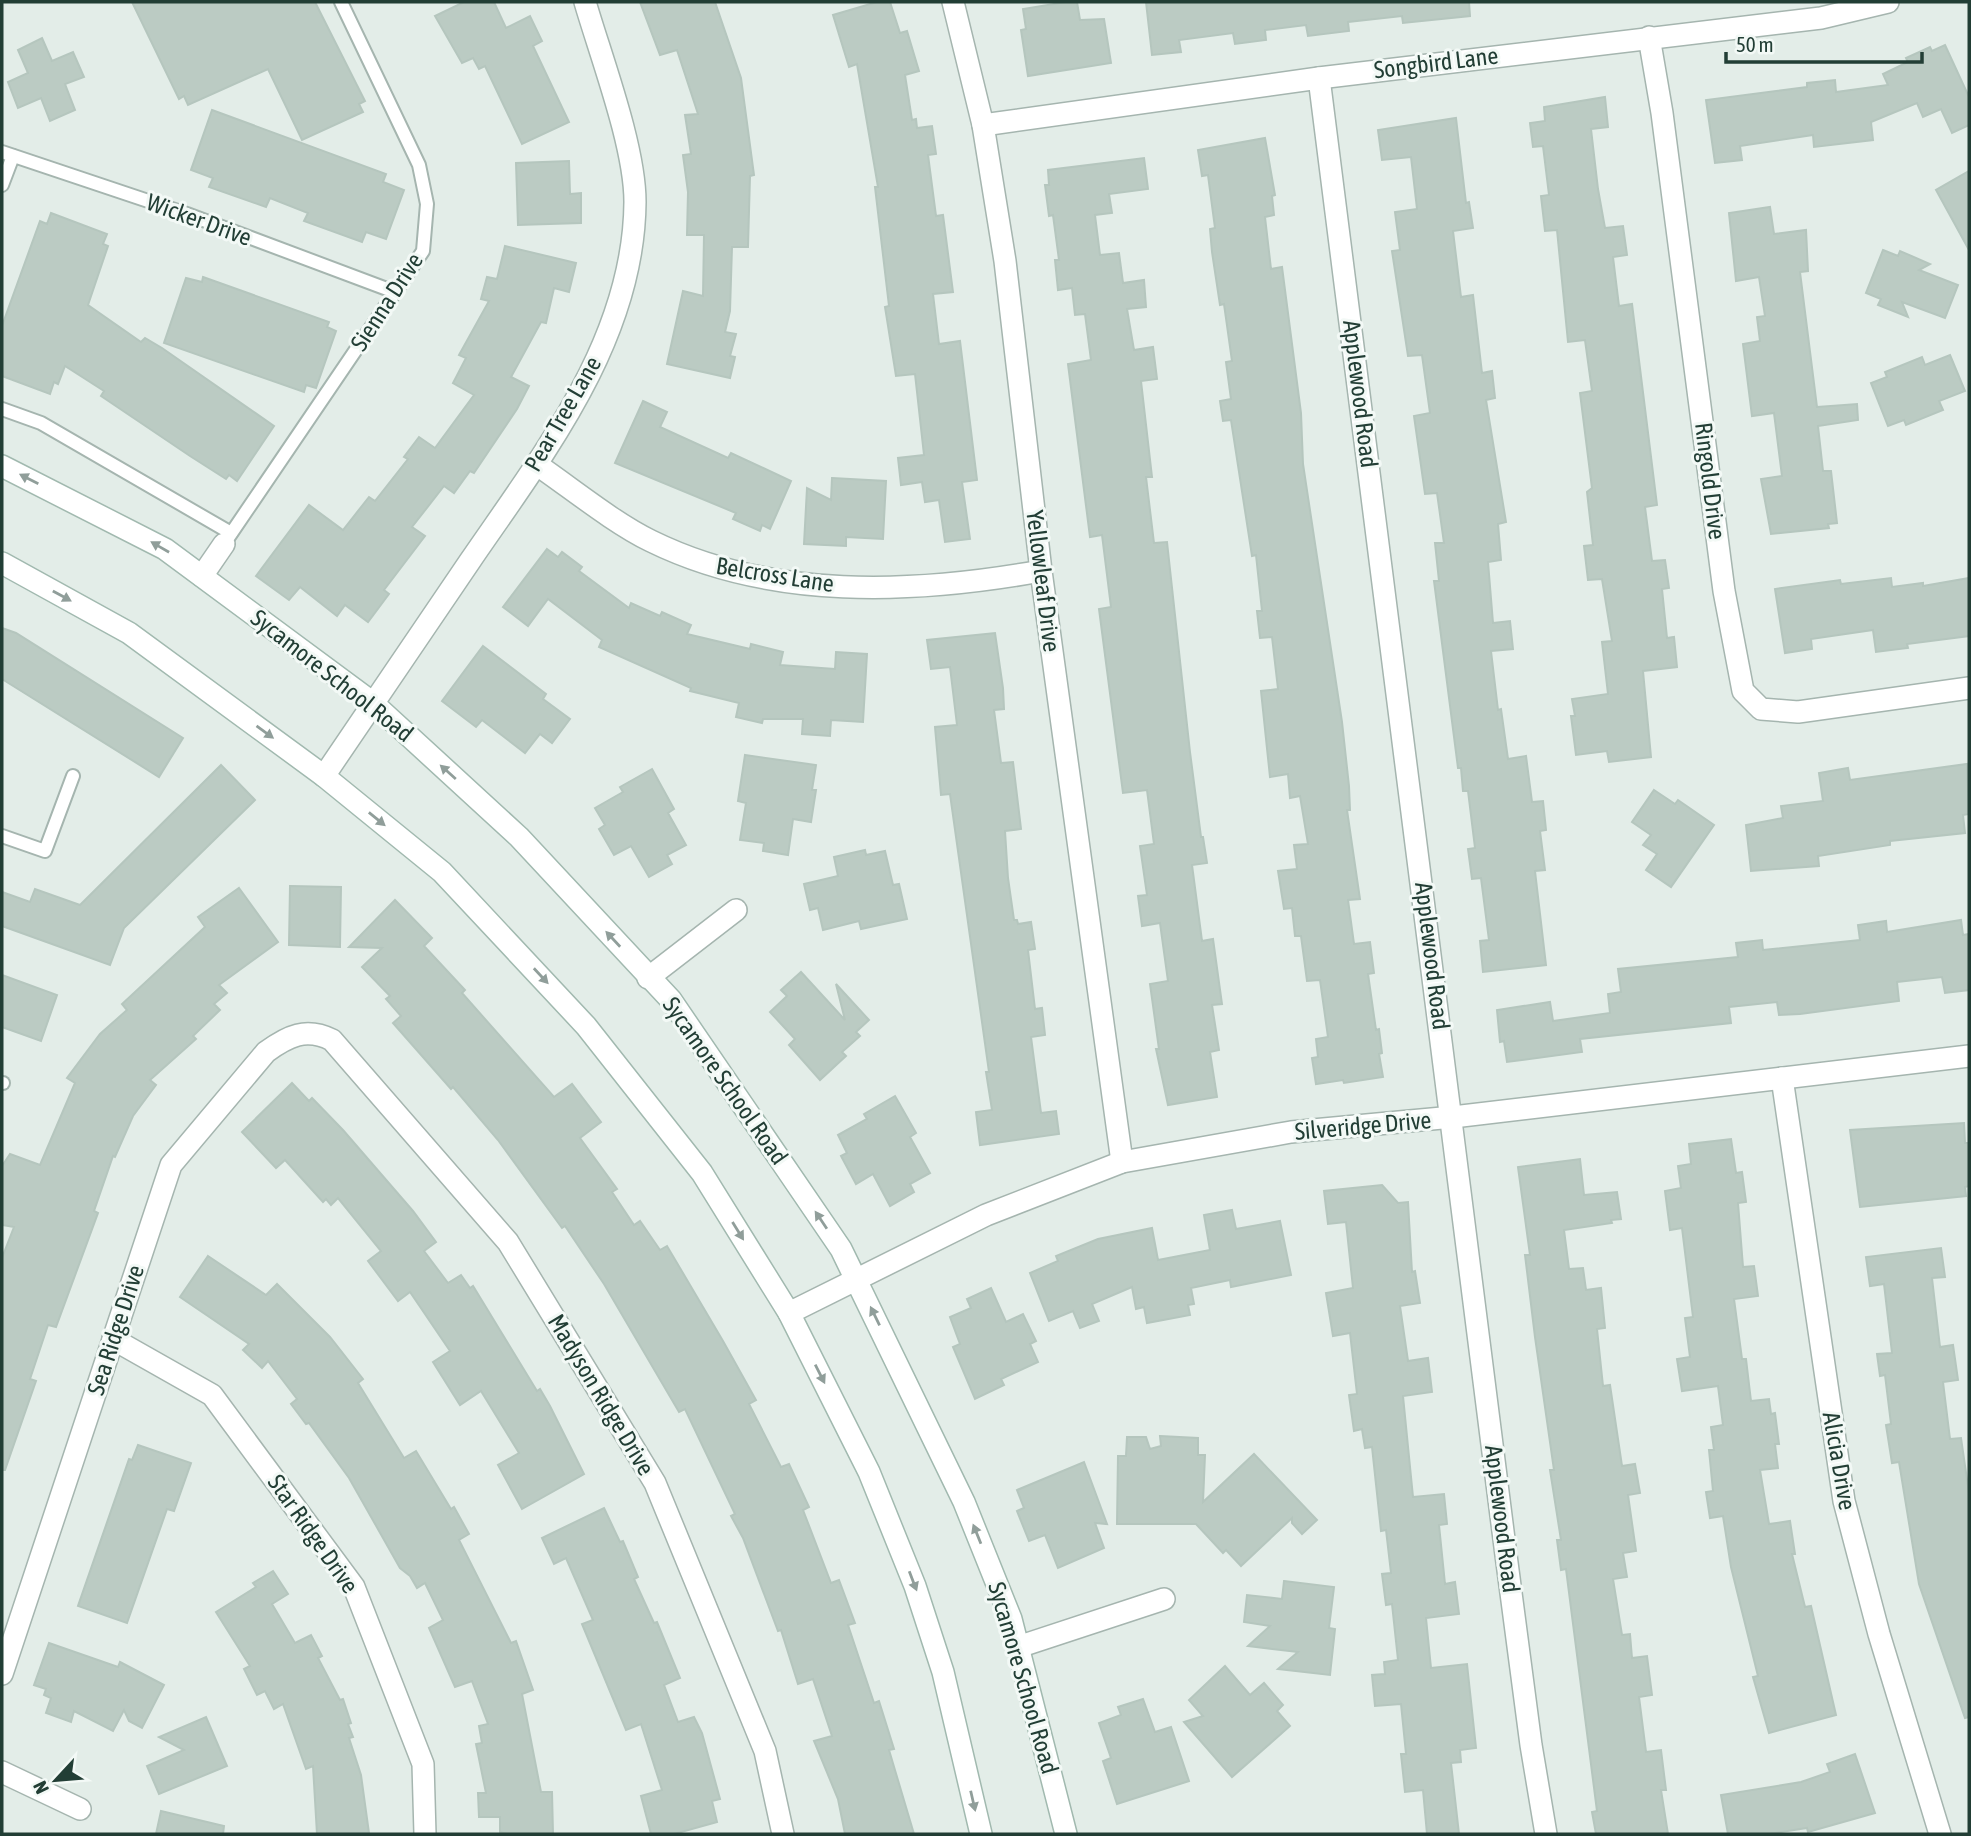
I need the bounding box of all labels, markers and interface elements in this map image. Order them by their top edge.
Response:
scale bar [1726,21,1922,65]
text: 50 m [1736,32,1774,56]
street label: Songbird Lane [1372,41,1500,84]
street label: Wicker Drive [143,188,255,251]
street label: Sienna Drive [345,248,428,356]
street label: Applewood Road [1338,319,1383,469]
street label: Pear Tree Lane [519,352,606,476]
street label: Ringold Drive [1690,421,1731,541]
one-way arrow [19,474,39,485]
street label: Yellowleaf Drive [1021,508,1066,653]
one-way arrow [150,541,169,554]
street label: Belcross Lane [714,552,836,597]
one-way arrow [52,590,71,602]
street label: Sycamore School Road [246,604,419,747]
one-way arrow [256,725,274,739]
one-way arrow [440,764,457,780]
one-way arrow [367,811,385,826]
street label: Applewood Road [1410,881,1455,1031]
one-way arrow [605,930,621,948]
one-way arrow [532,967,548,984]
street label: Sycamore School Road [658,992,793,1170]
street label: Silveridge Drive [1294,1106,1432,1145]
one-way arrow [814,1211,828,1229]
one-way arrow [732,1221,745,1240]
street label: Sea Ridge Drive [82,1262,149,1398]
one-way arrow [869,1306,881,1326]
street label: Madyson Ridge Drive [543,1309,660,1480]
one-way arrow [814,1364,826,1384]
street label: Alicia Drive [1818,1410,1861,1512]
street label: Applewood Road [1480,1444,1525,1594]
street label: Star Ridge Drive [263,1469,364,1598]
one-way arrow [972,1524,983,1545]
one-way arrow [908,1571,919,1592]
street label: Sycamore School Road [983,1579,1064,1777]
north arrow [21,1745,91,1815]
text: N [28,1778,53,1797]
one-way arrow [968,1790,979,1812]

